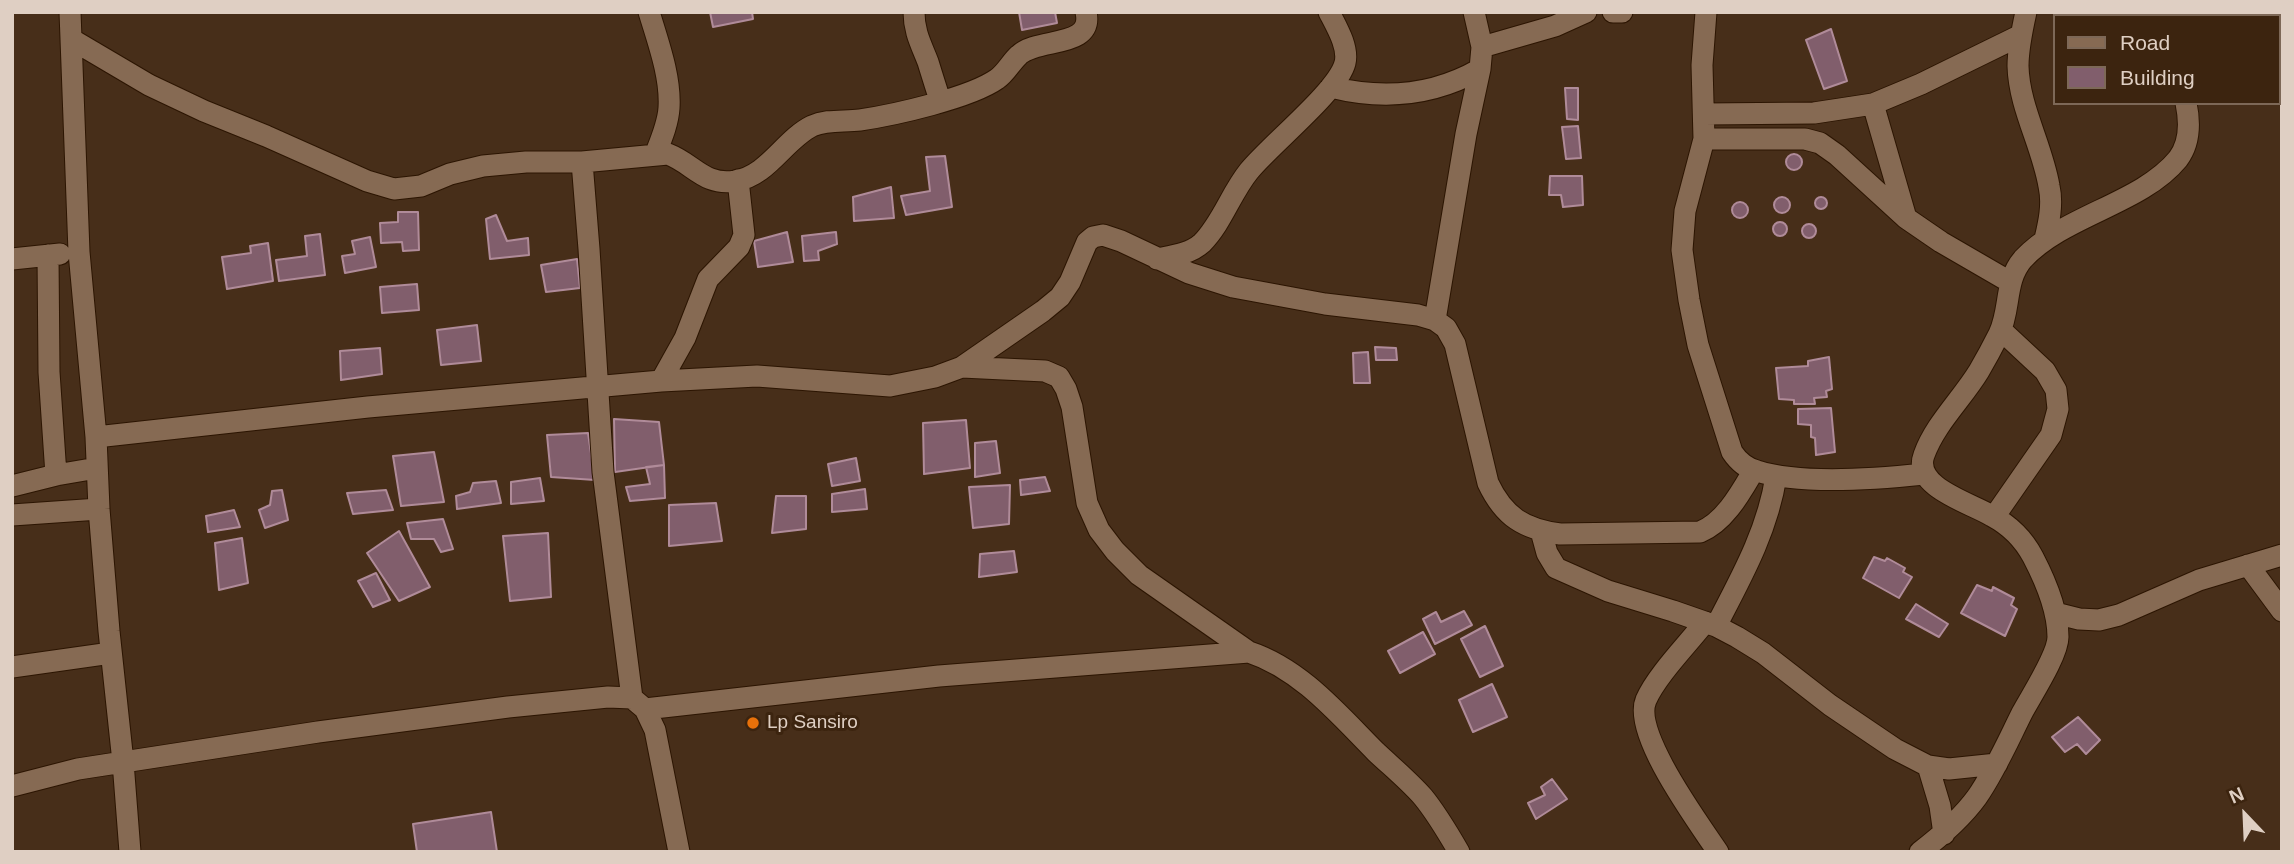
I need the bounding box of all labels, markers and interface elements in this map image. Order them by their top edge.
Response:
legend [2052,14,2280,105]
text: Road [2120,31,2170,54]
text: Building [2120,66,2195,89]
place label: Lp Sansiro [767,712,858,734]
marker: Lp Sansiro [745,715,761,731]
north arrow [2210,780,2280,850]
text: N [2226,783,2247,808]

